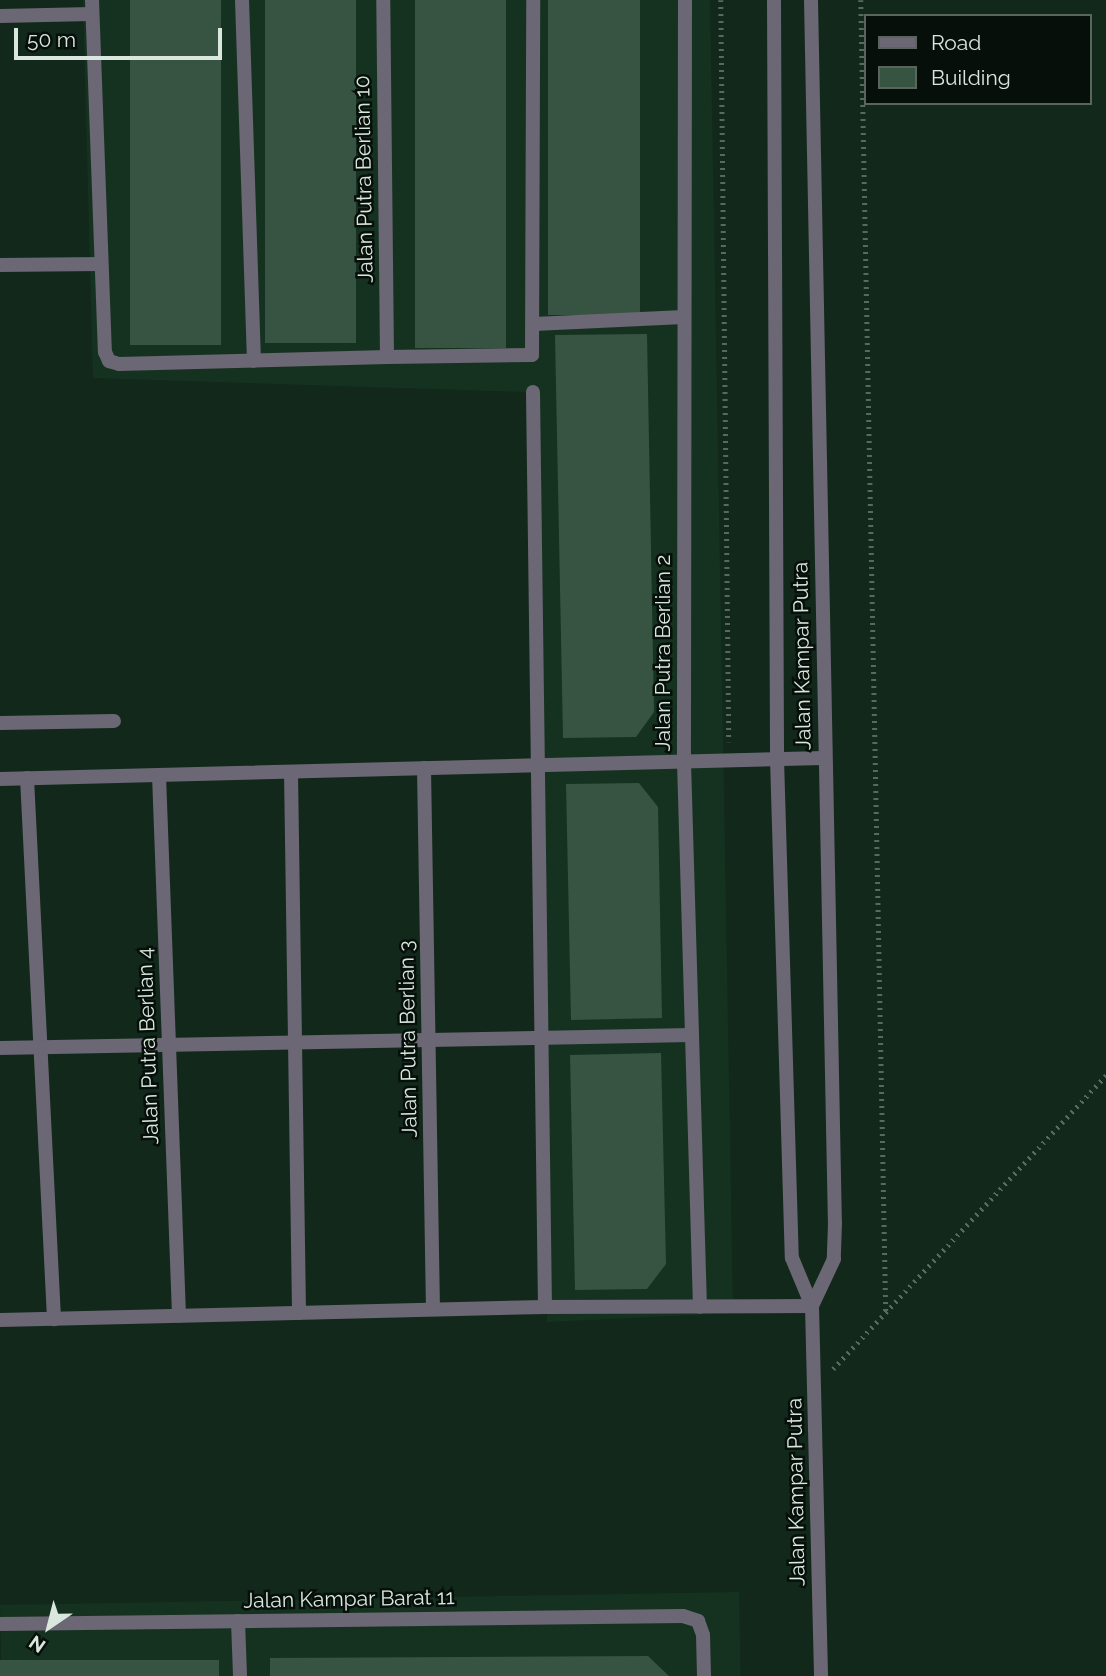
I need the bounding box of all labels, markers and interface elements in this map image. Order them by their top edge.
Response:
scale bar [18,14,226,58]
legend [864,14,1092,105]
text: 50 m [27,27,76,52]
text: Road [931,30,981,55]
text: Building [931,65,1011,90]
street label: Jalan Putra Berlian 10 [350,75,378,283]
street label: Jalan Putra Berlian 2 [650,555,676,751]
street label: Jalan Kampar Putra [788,561,816,751]
street label: Jalan Putra Berlian 3 [394,940,422,1138]
street label: Jalan Putra Berlian 4 [132,947,164,1145]
street label: Jalan Kampar Putra [782,1397,810,1587]
street label: Jalan Kampar Barat 11 [243,1585,455,1613]
north arrow [14,1592,84,1662]
text: N [25,1631,49,1657]

